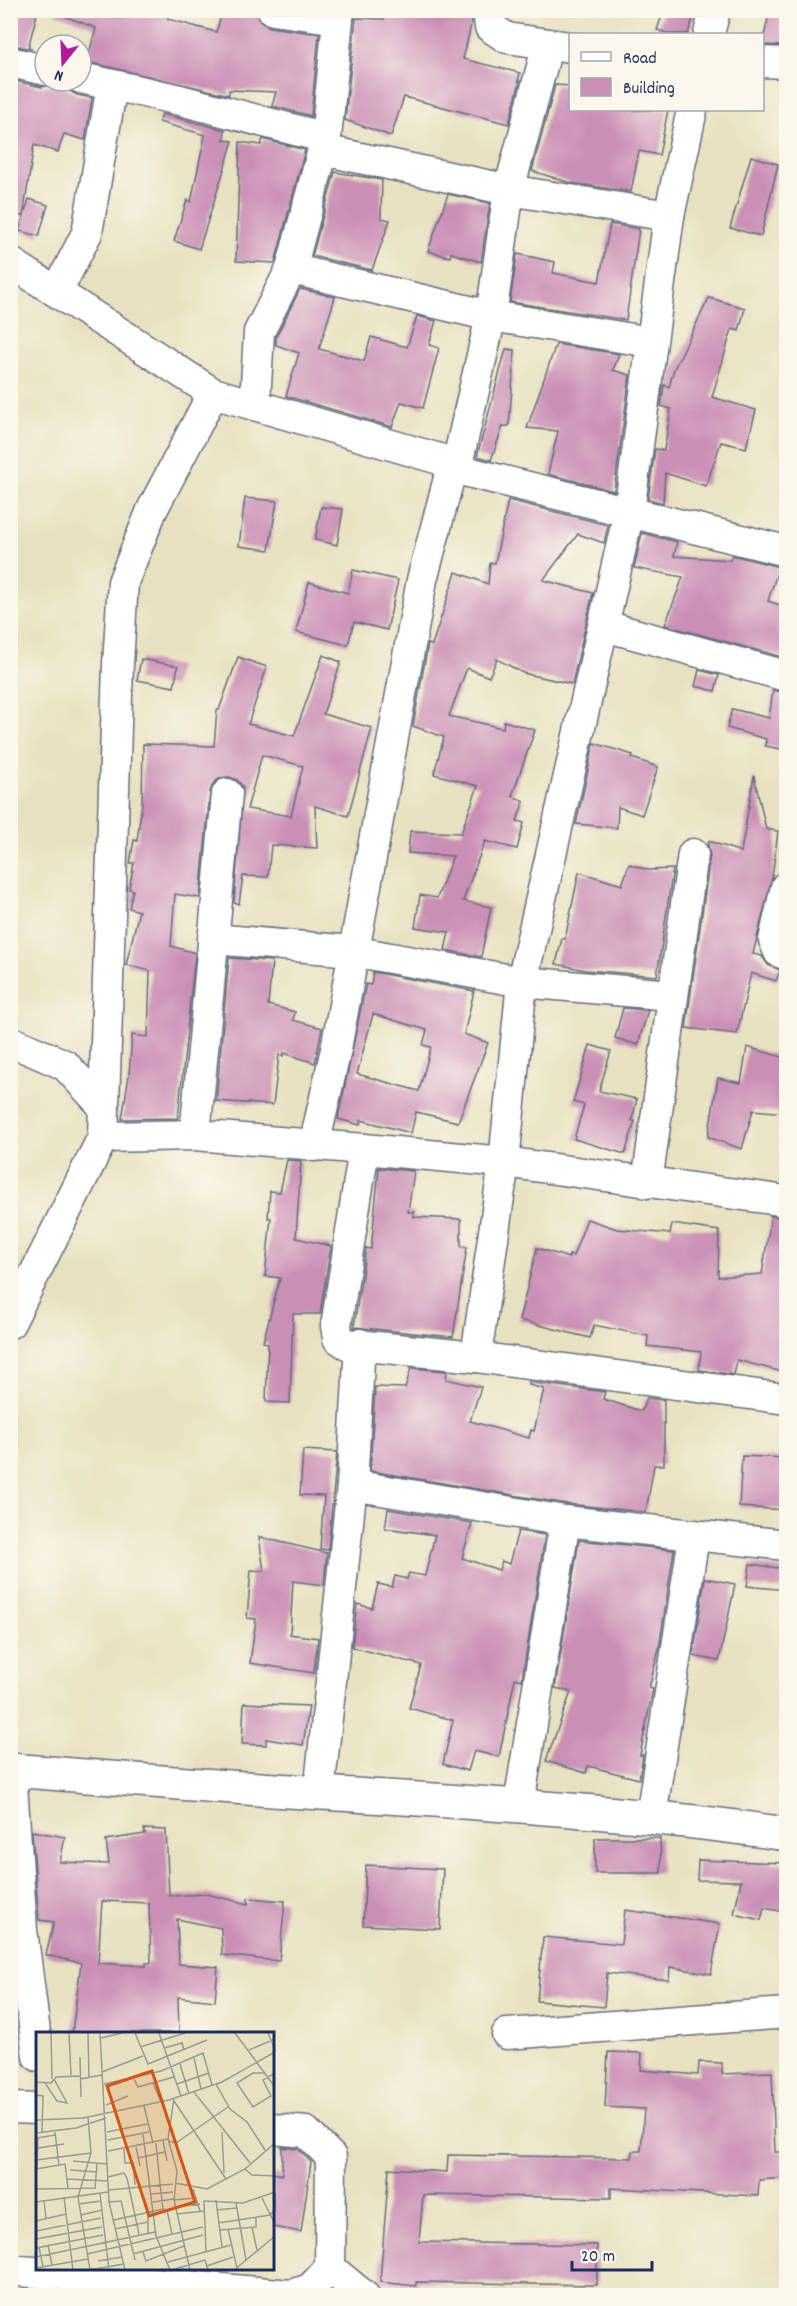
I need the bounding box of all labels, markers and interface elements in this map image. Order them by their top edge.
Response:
north arrow [33,33,93,93]
legend [569,33,764,111]
text: Road [623,47,657,72]
text: N [52,63,66,87]
text: Building [623,77,675,102]
inset map [36,2032,274,2270]
scale bar [572,2234,652,2272]
text: 20 m [581,2245,615,2270]

